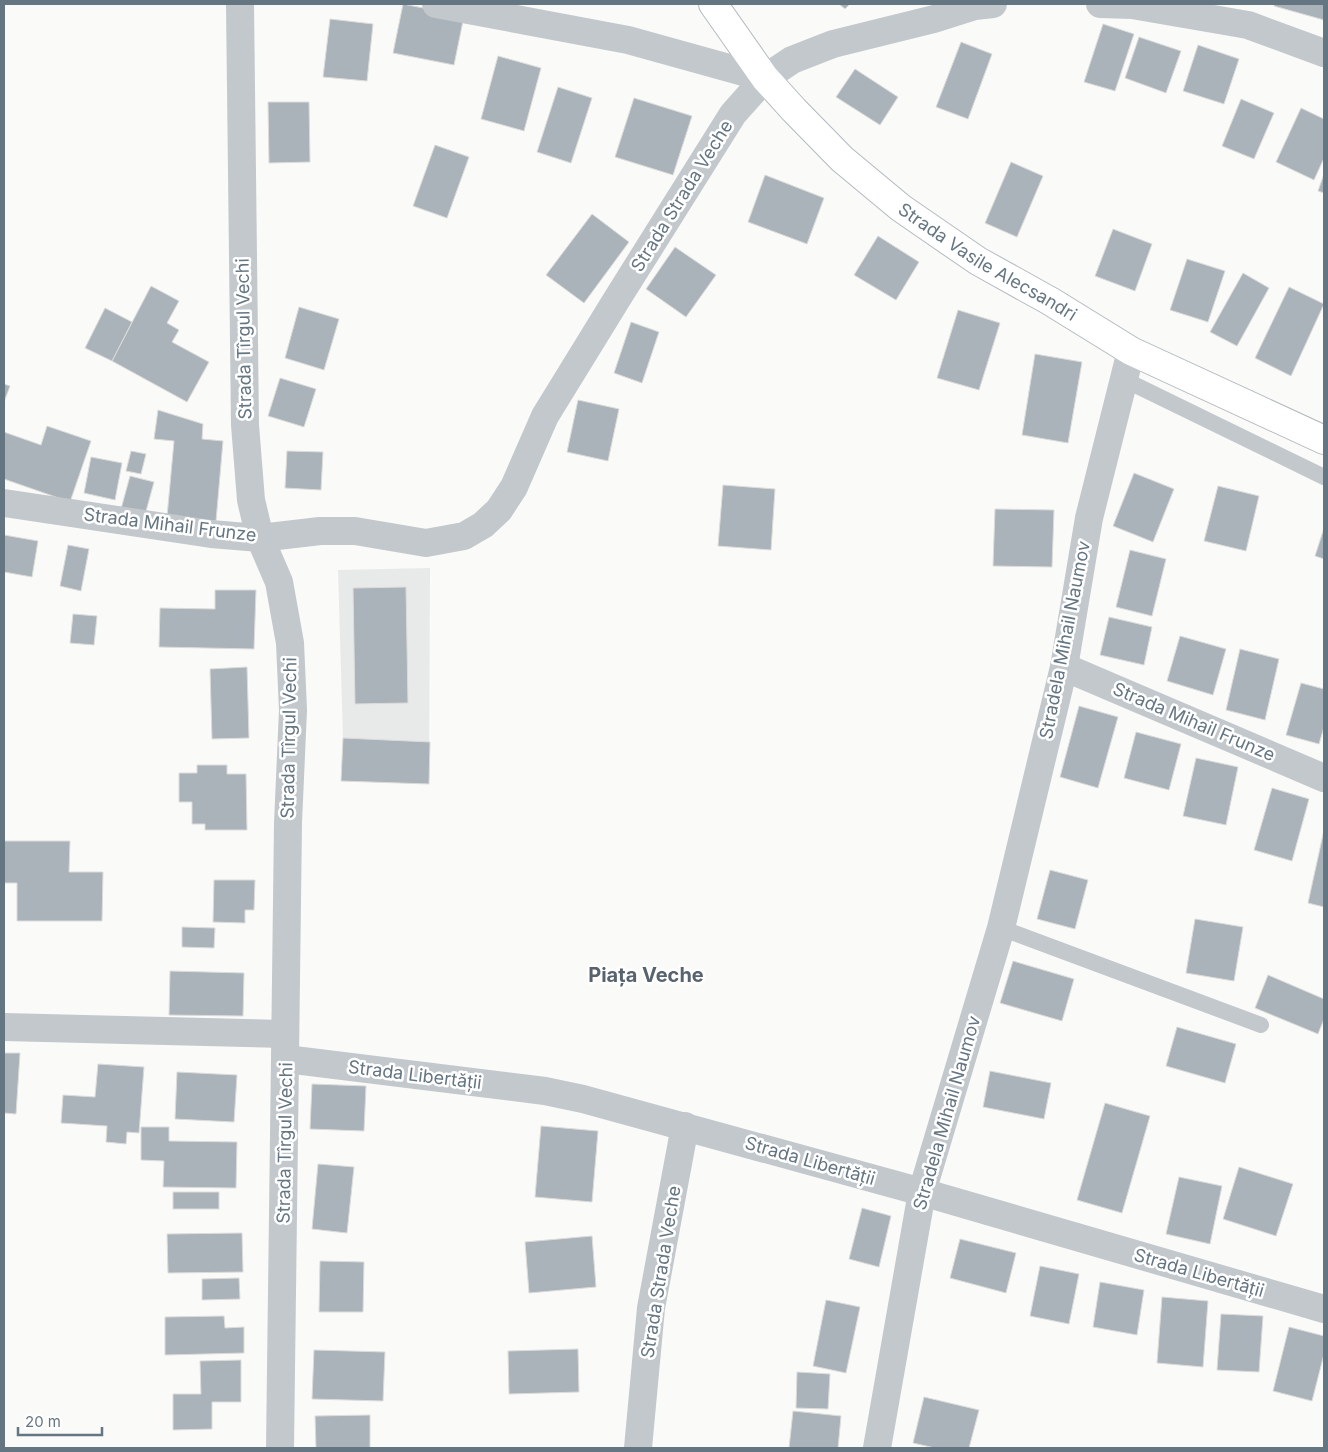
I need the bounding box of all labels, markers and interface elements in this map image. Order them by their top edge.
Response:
street label: Strada Strada Veche [626,116,737,275]
street label: Strada Vasile Alecsandri [894,198,1081,325]
street label: Strada Tîrgul Vechi [232,258,255,420]
street label: Strada Mihail Frunze [82,503,258,546]
street label: Stradela Mihail Naumov [1035,539,1094,741]
street label: Strada Tîrgul Vechi [277,657,300,819]
street label: Strada Mihail Frunze [1110,678,1278,765]
district label: Piața Veche [588,963,704,987]
street label: Stradela Mihail Naumov [909,1013,984,1212]
street label: Strada Libertății [347,1056,483,1094]
street label: Strada Tîrgul Vechi [273,1062,296,1224]
street label: Strada Libertății [742,1132,878,1190]
street label: Strada Strada Veche [636,1184,685,1360]
street label: Strada Libertății [1131,1244,1267,1302]
scale bar [18,1404,101,1436]
text: 20 m [25,1412,61,1431]

